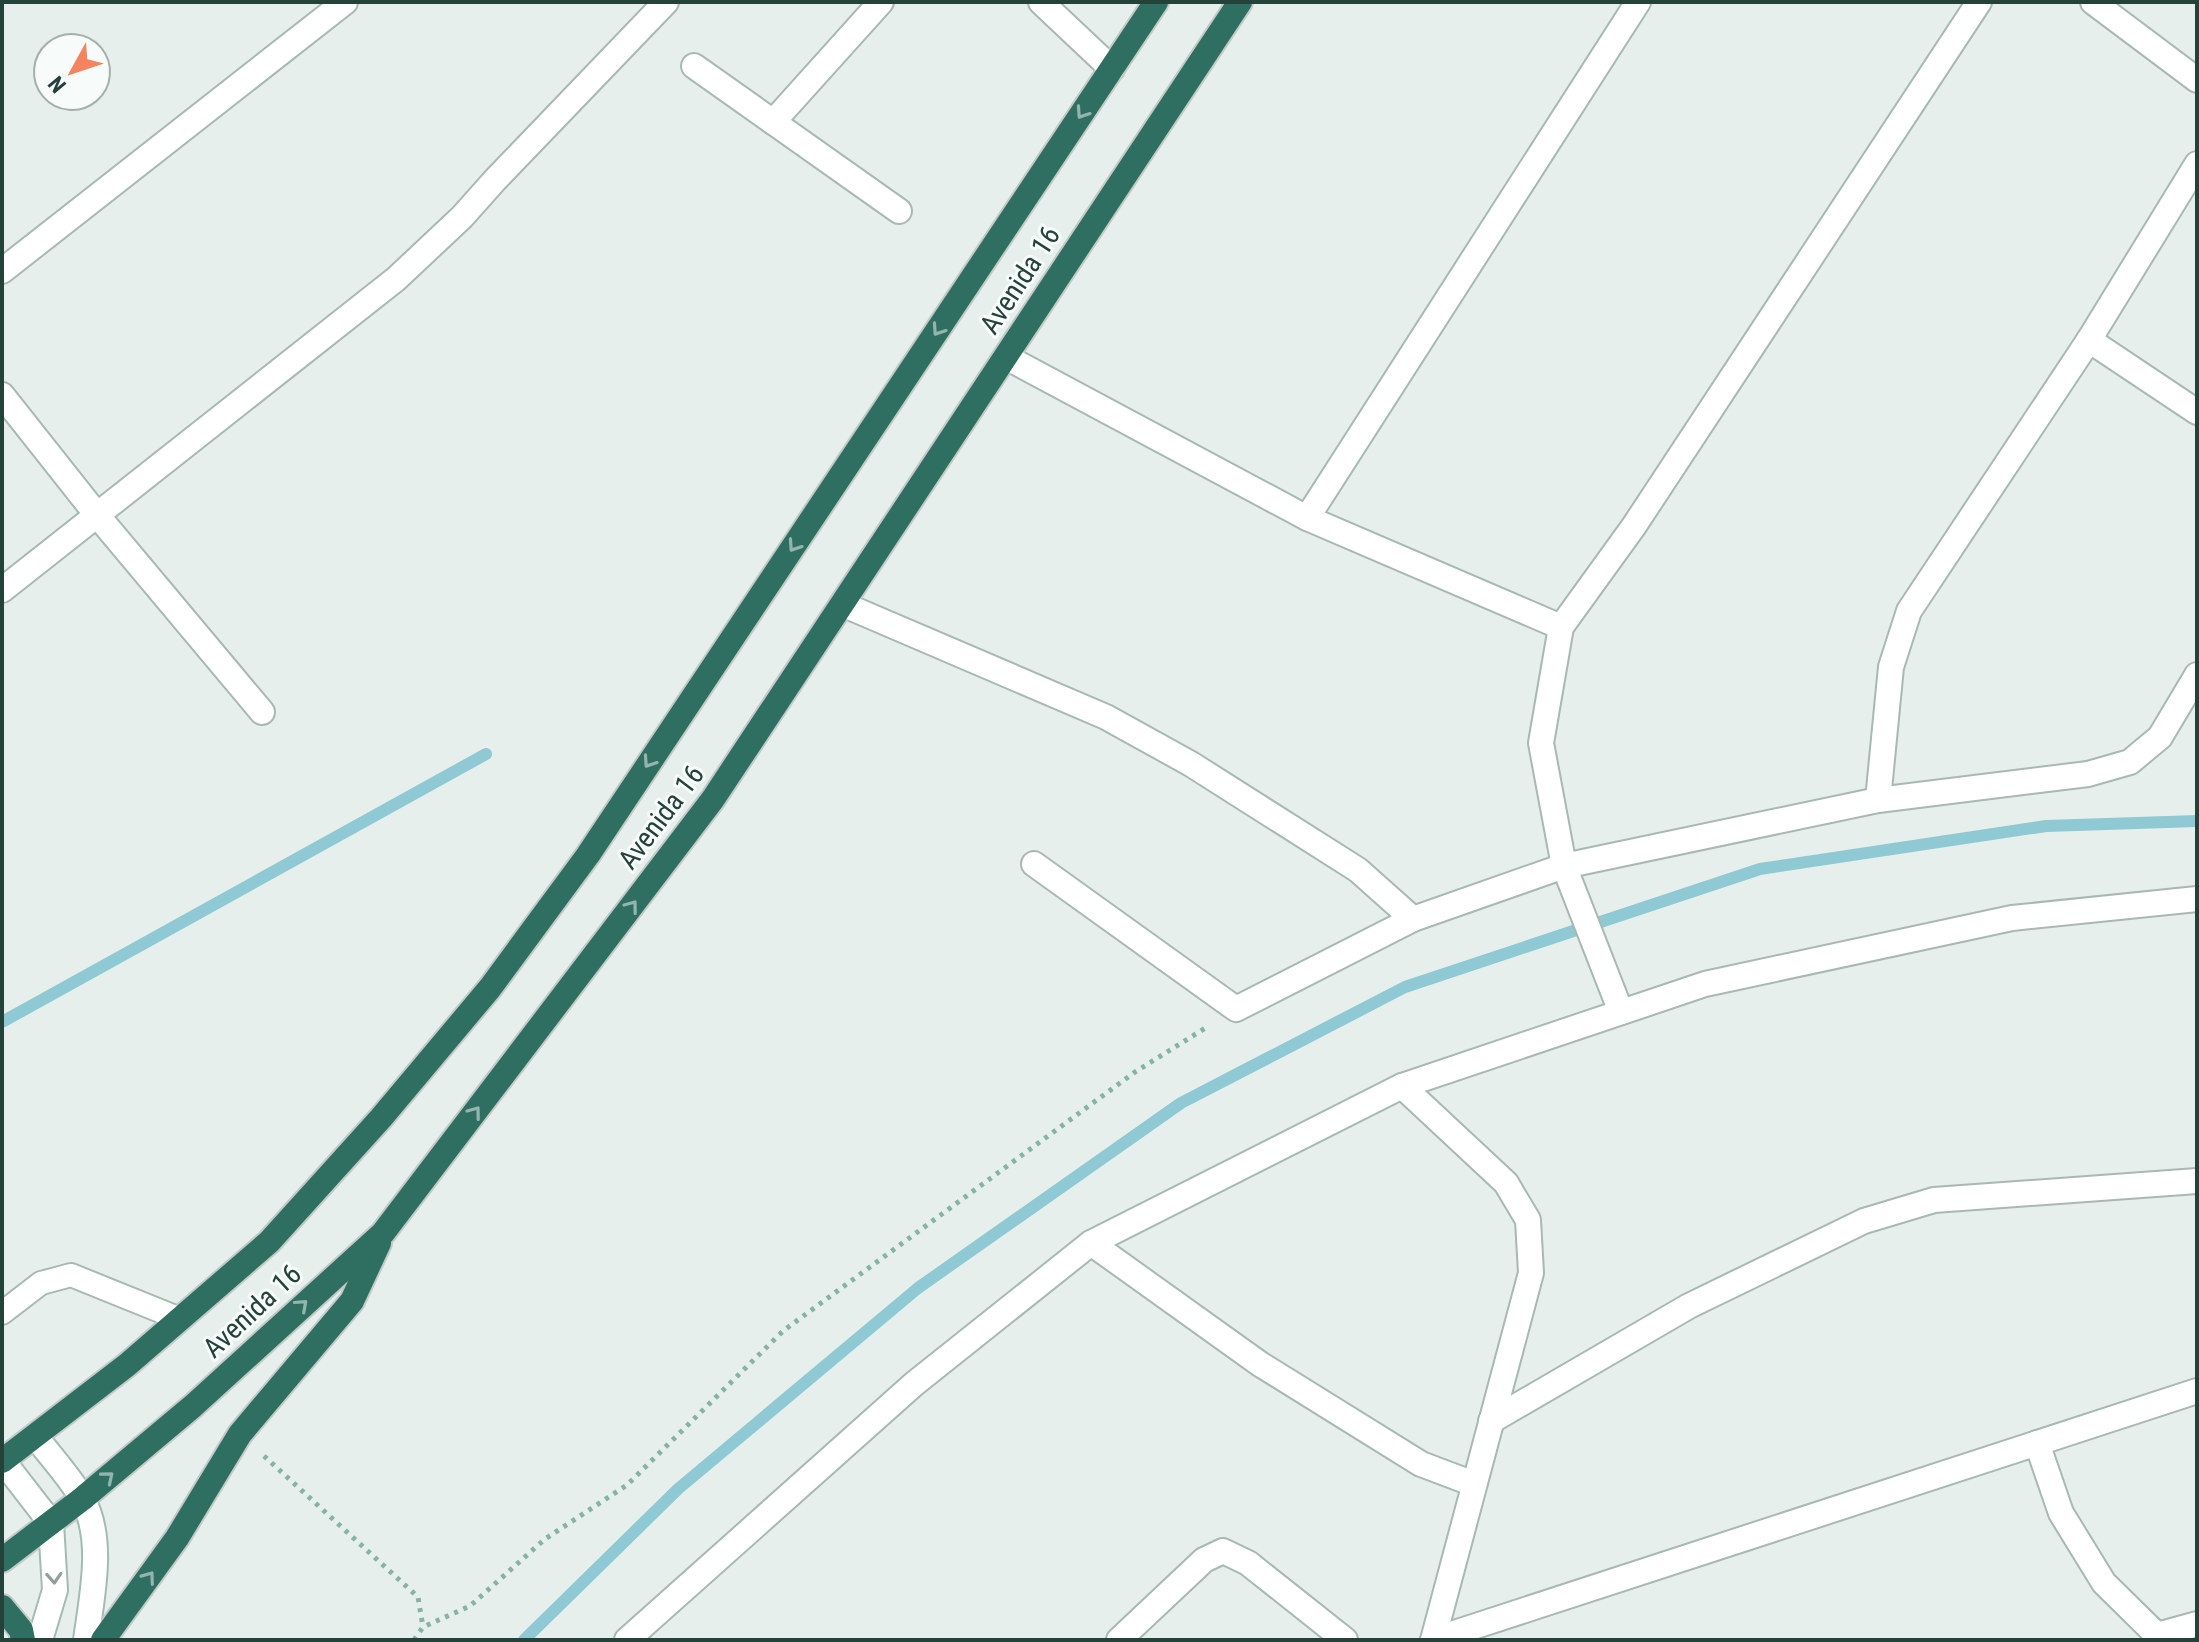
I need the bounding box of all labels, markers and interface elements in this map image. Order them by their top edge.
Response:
north arrow [32,32,112,112]
text: N [43,71,71,98]
one-way arrow [1077,105,1092,119]
street label: Avenida 16 [973,220,1067,340]
one-way arrow [933,321,948,335]
one-way arrow [788,537,803,552]
one-way arrow [644,754,659,768]
street label: Avenida 16 [611,758,711,876]
one-way arrow [623,900,637,914]
one-way arrow [465,1106,479,1121]
street label: Avenida 16 [196,1257,308,1365]
one-way arrow [292,1300,307,1314]
one-way arrow [98,1473,113,1487]
one-way arrow [139,1571,154,1585]
one-way arrow [46,1572,63,1585]

